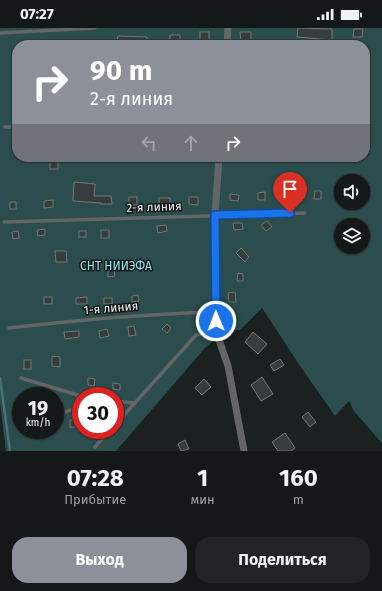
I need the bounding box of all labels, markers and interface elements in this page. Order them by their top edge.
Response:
text: 07:27 [20,5,54,23]
text: 90 m [90,54,152,87]
icon: right [24,56,76,108]
text: 2-я линия [90,88,173,110]
icon: left [138,132,160,154]
icon: ahead [180,132,202,154]
icon: right [222,132,244,154]
pin [273,172,307,213]
map controls [334,174,370,254]
button: sound [334,174,370,210]
icon: arrive [279,178,301,200]
street label: 2-я линия [126,199,182,215]
button: layers [334,218,370,254]
park label: СНТ НИИЭФА [80,259,152,273]
street label: 1-я линия [83,299,139,317]
position arrow [195,300,237,342]
speed limit sign: 30 [72,387,124,439]
text: 19 [28,396,48,420]
text: km/h [26,417,50,429]
text: 07:28 [67,464,124,492]
text: 1 [197,464,208,492]
text: 160 [279,464,318,492]
text: Прибытие [64,492,126,507]
text: мин [191,492,215,507]
text: m [293,492,304,507]
button: Выход [12,537,187,583]
button: Поделиться [195,537,370,583]

